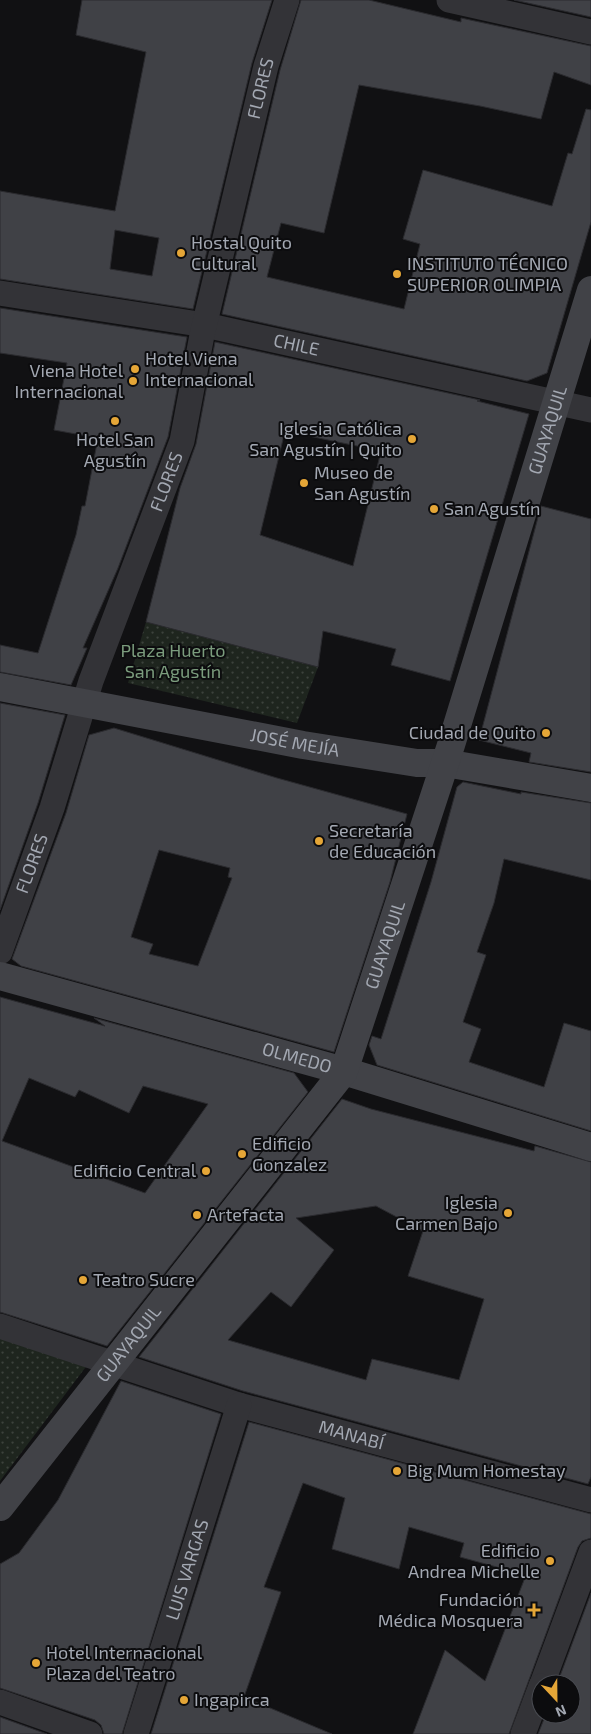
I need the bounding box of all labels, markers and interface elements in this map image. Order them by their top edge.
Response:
street label: FLORES [242,55,278,121]
place label: Hostal Quito Cultural [191,231,292,274]
marker: Hostal Quito Cultural [175,247,187,259]
place label: INSTITUTO TÉCNICO SUPERIOR OLIMPIA [407,252,568,295]
marker: INSTITUTO TÉCNICO SUPERIOR OLIMPIA [391,268,403,280]
street label: CHILE [272,328,322,360]
place label: Hotel Viena Internacional [145,347,254,390]
place label: Viena Hotel Internacional [15,359,124,402]
marker: Hotel Viena Internacional [129,363,141,375]
marker: Viena Hotel Internacional [127,375,139,387]
street label: GUAYAQUIL [523,383,571,477]
marker: Hotel San Agustín [109,415,121,427]
place label: Iglesia Católica San Agustín | Quito [249,417,402,460]
place label: Hotel San Agustín [76,428,154,471]
marker: Iglesia Católica San Agustín | Quito [406,433,418,445]
street label: FLORES [144,449,187,514]
place label: Museo de San Agustín [314,461,410,504]
marker: Museo de San Agustín [298,477,310,489]
place label: San Agustín [444,497,540,519]
marker: San Agustín [428,503,440,515]
park label: Plaza Huerto San Agustín [120,639,226,682]
place label: Ciudad de Quito [409,721,536,743]
street label: JOSÉ MEJÍA [248,723,342,761]
marker: Ciudad de Quito [540,727,552,739]
place label: Secretaría de Educación [329,819,436,862]
street label: FLORES [10,830,52,896]
marker: Secretaría de Educación [313,835,325,847]
street label: GUAYAQUIL [360,898,409,992]
street label: OLMEDO [260,1037,334,1077]
place label: Edificio Gonzalez [252,1132,327,1175]
marker: Edificio Gonzalez [236,1148,248,1160]
place label: Edificio Central [73,1159,197,1181]
marker: Edificio Central [200,1165,212,1177]
place label: Iglesia Carmen Bajo [395,1191,498,1234]
place label: Artefacta [207,1203,284,1225]
marker: Iglesia Carmen Bajo [502,1207,514,1219]
marker: Artefacta [191,1209,203,1221]
place label: Teatro Sucre [93,1268,195,1290]
marker: Teatro Sucre [77,1274,89,1286]
street label: GUAYAQUIL [91,1300,165,1386]
street label: MANABÍ [316,1415,388,1454]
place label: Big Mum Homestay [407,1459,566,1481]
marker: Big Mum Homestay [391,1465,403,1477]
street label: LUIS VARGAS [160,1516,213,1623]
place label: Edificio Andrea Michelle [408,1539,540,1582]
marker: Edificio Andrea Michelle [544,1555,556,1567]
place label: Fundación Médica Mosquera [378,1588,523,1631]
marker: Fundación Médica Mosquera [527,1603,541,1617]
place label: Hotel Internacional Plaza del Teatro [46,1641,203,1684]
marker: Hotel Internacional Plaza del Teatro [30,1657,42,1669]
north arrow [531,1674,581,1724]
place label: Ingapirca [194,1688,270,1710]
marker: Ingapirca [178,1694,190,1706]
text: N [553,1702,569,1721]

